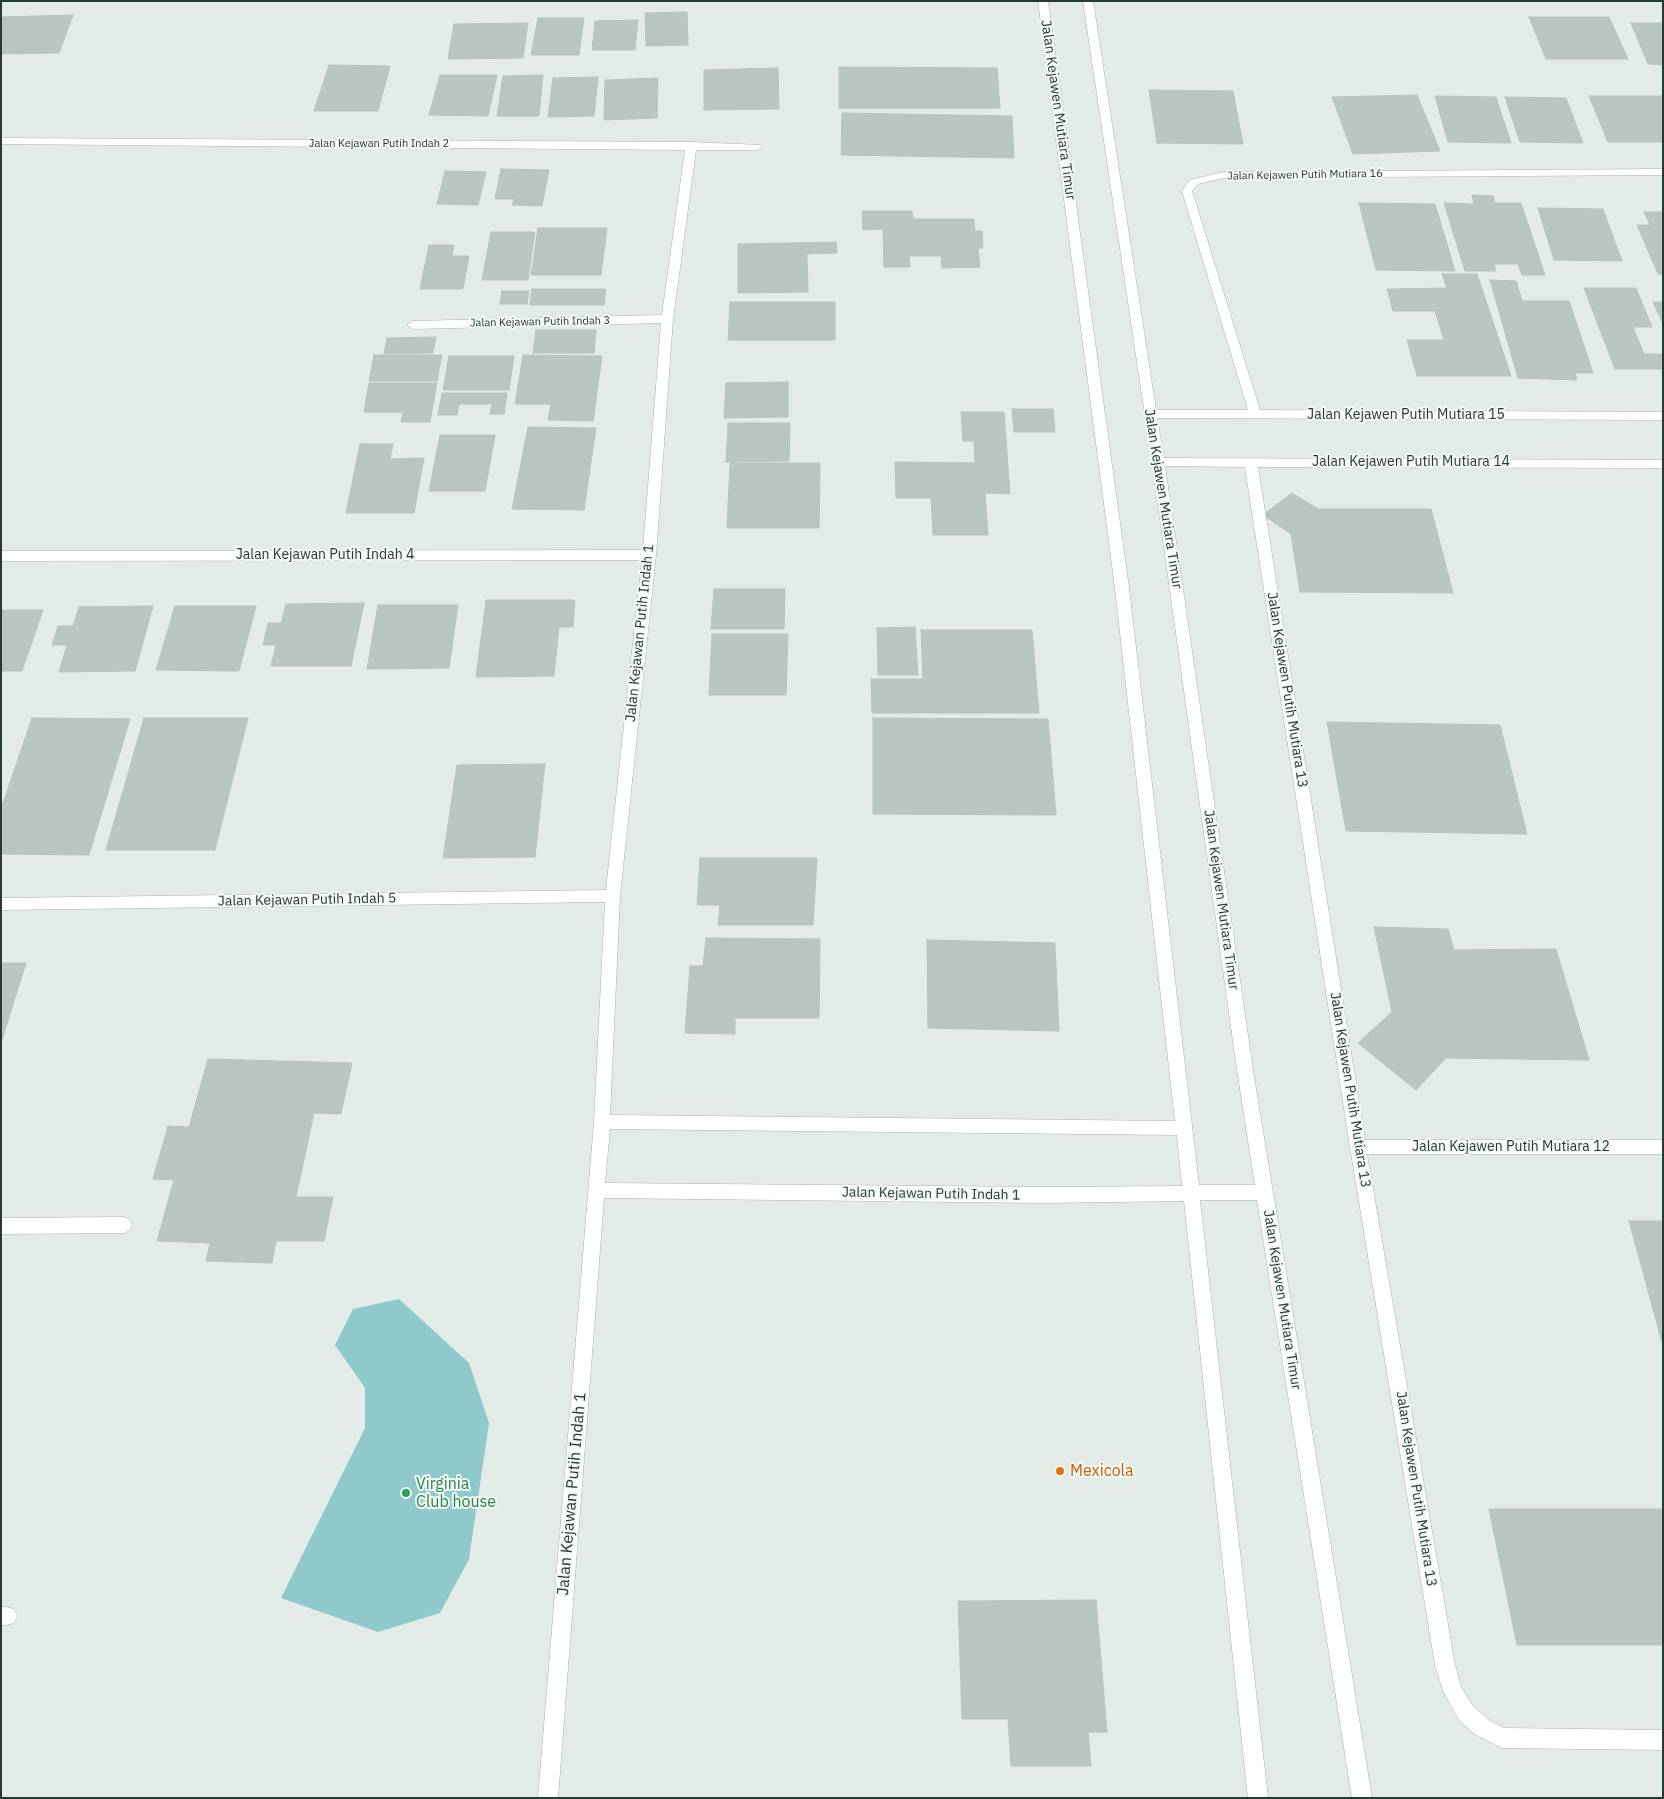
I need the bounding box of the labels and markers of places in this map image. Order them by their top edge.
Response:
place label: Mexicola [1070,1461,1134,1481]
marker: Mexicola [1054,1465,1066,1477]
place label: Virginia Club house [416,1474,496,1512]
marker: Virginia Club house [400,1487,412,1499]

